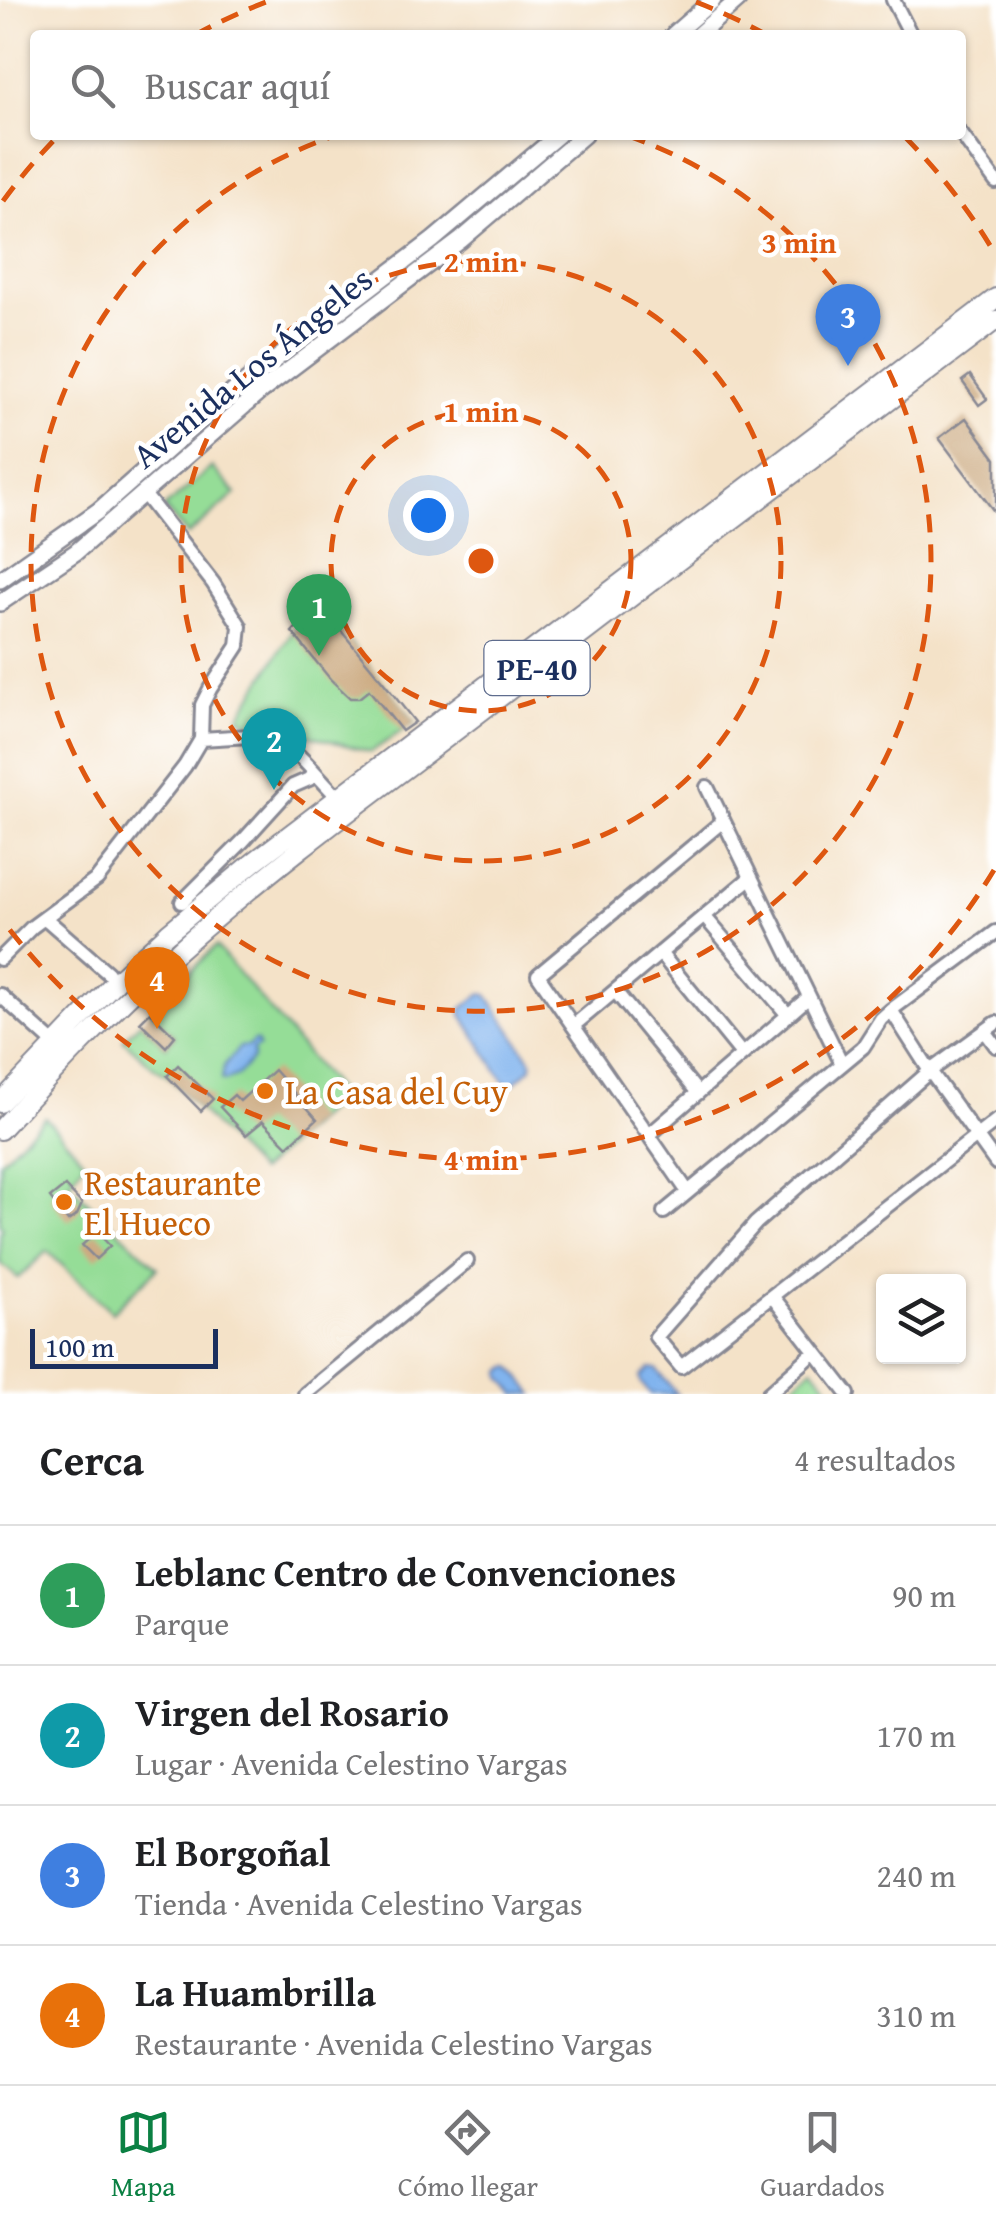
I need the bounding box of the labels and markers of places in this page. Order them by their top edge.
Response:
pin: 3 [816,284,880,366]
centre of rings [463,543,499,579]
pin: 1 [286,574,352,656]
pin: 2 [242,708,306,790]
pin: 4 [124,946,190,1029]
place label: La Casa del Cuy [285,1066,509,1117]
marker: La Casa del Cuy [254,1080,276,1102]
place label: Restaurante El Hueco [84,1157,261,1248]
marker: Restaurante El Hueco [53,1191,75,1213]

